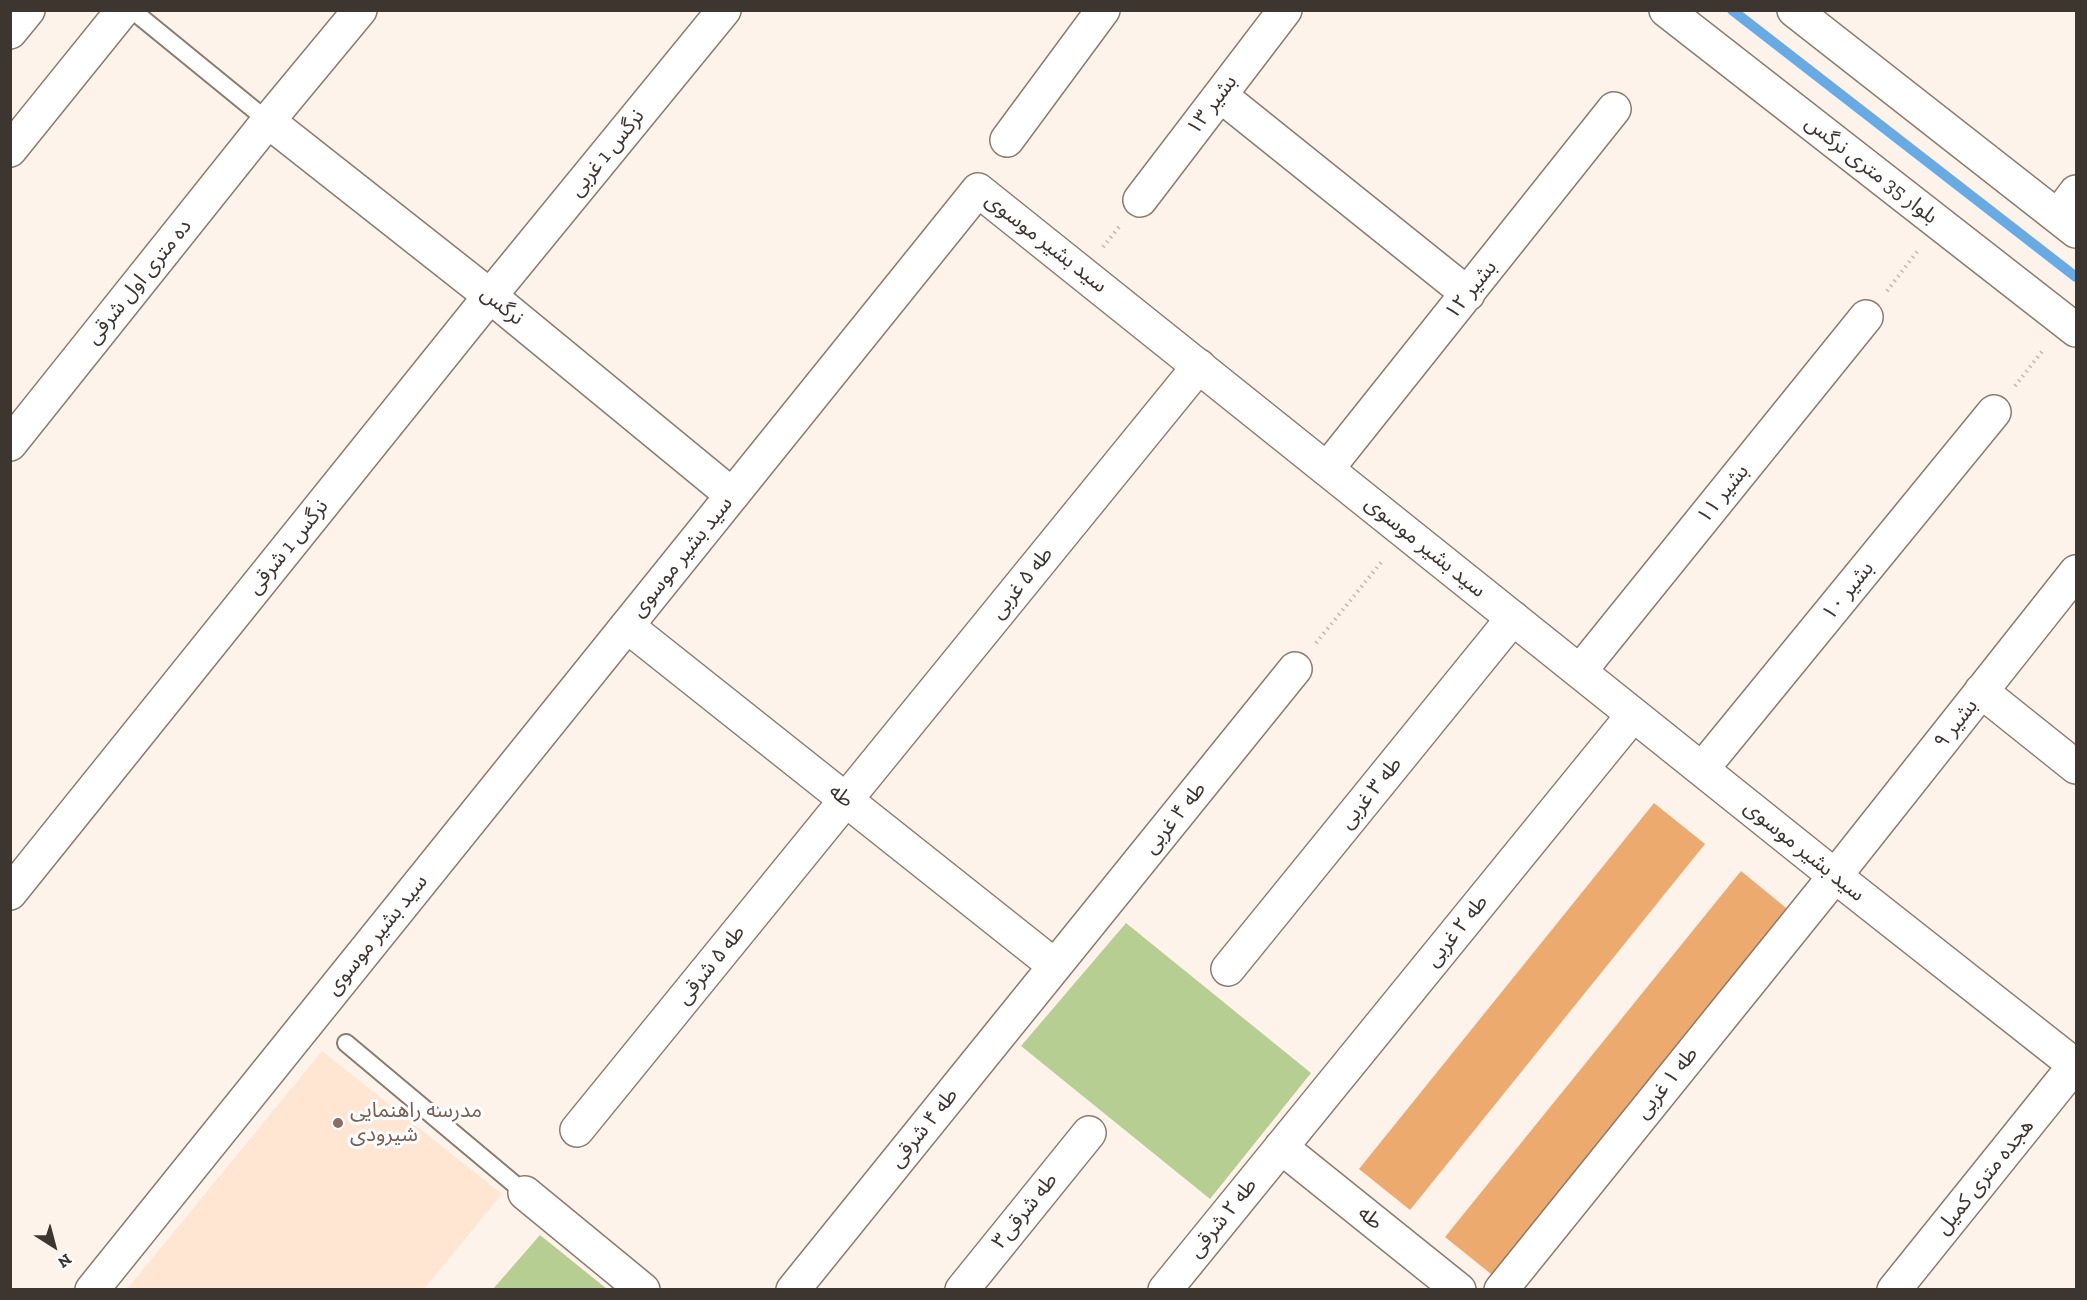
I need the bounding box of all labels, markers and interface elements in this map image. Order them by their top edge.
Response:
street label: بشیر ۱۳ [1181,70,1243,140]
street label: نرگس 1 غربی [564,104,650,202]
street label: بلوار 35 متری نرگس [1800,110,1942,230]
street label: سید بشیر موسوی [980,188,1112,298]
street label: ده متری اول شرقی [81,214,197,350]
street label: بشیر ۱۲ [1440,255,1502,325]
street label: نرگس [475,281,529,331]
street label: بشیر ۱۱ [1692,459,1754,529]
street label: سید بشیر موسوی [1360,491,1490,603]
street label: سید بشیر موسوی [626,492,738,622]
street label: نرگس 1 شرقی [242,494,334,600]
street label: طه ۵ غربی [985,542,1059,624]
street label: بشیر ۱۰ [1817,556,1879,626]
street label: بشیر ۹ [1929,694,1983,754]
street label: طه ۳ غربی [1334,752,1408,834]
street label: طه ۴ غربی [1138,777,1212,859]
street label: طه [824,779,858,813]
street label: سید بشیر موسوی [1739,795,1869,907]
street label: سید بشیر موسوی [321,870,433,1000]
street label: طه ۲ غربی [1420,890,1494,972]
street label: طه ۵ شرقی [671,920,751,1010]
street label: طه ۱ غربی [1630,1042,1704,1124]
street label: طه ۴ شرقی [884,1083,964,1173]
place label: مدرسه راهنمایی شیرودی [350,1098,482,1148]
street label: هجده متری کمیل [1931,1114,2039,1240]
marker: مدرسه راهنمایی شیرودی [331,1116,345,1130]
street label: طه شرقی۳ [987,1168,1063,1254]
street label: طه ۲ شرقی [1183,1173,1263,1263]
street label: طه [1353,1201,1387,1235]
north arrow [24,1216,84,1276]
text: N [54,1250,75,1272]

